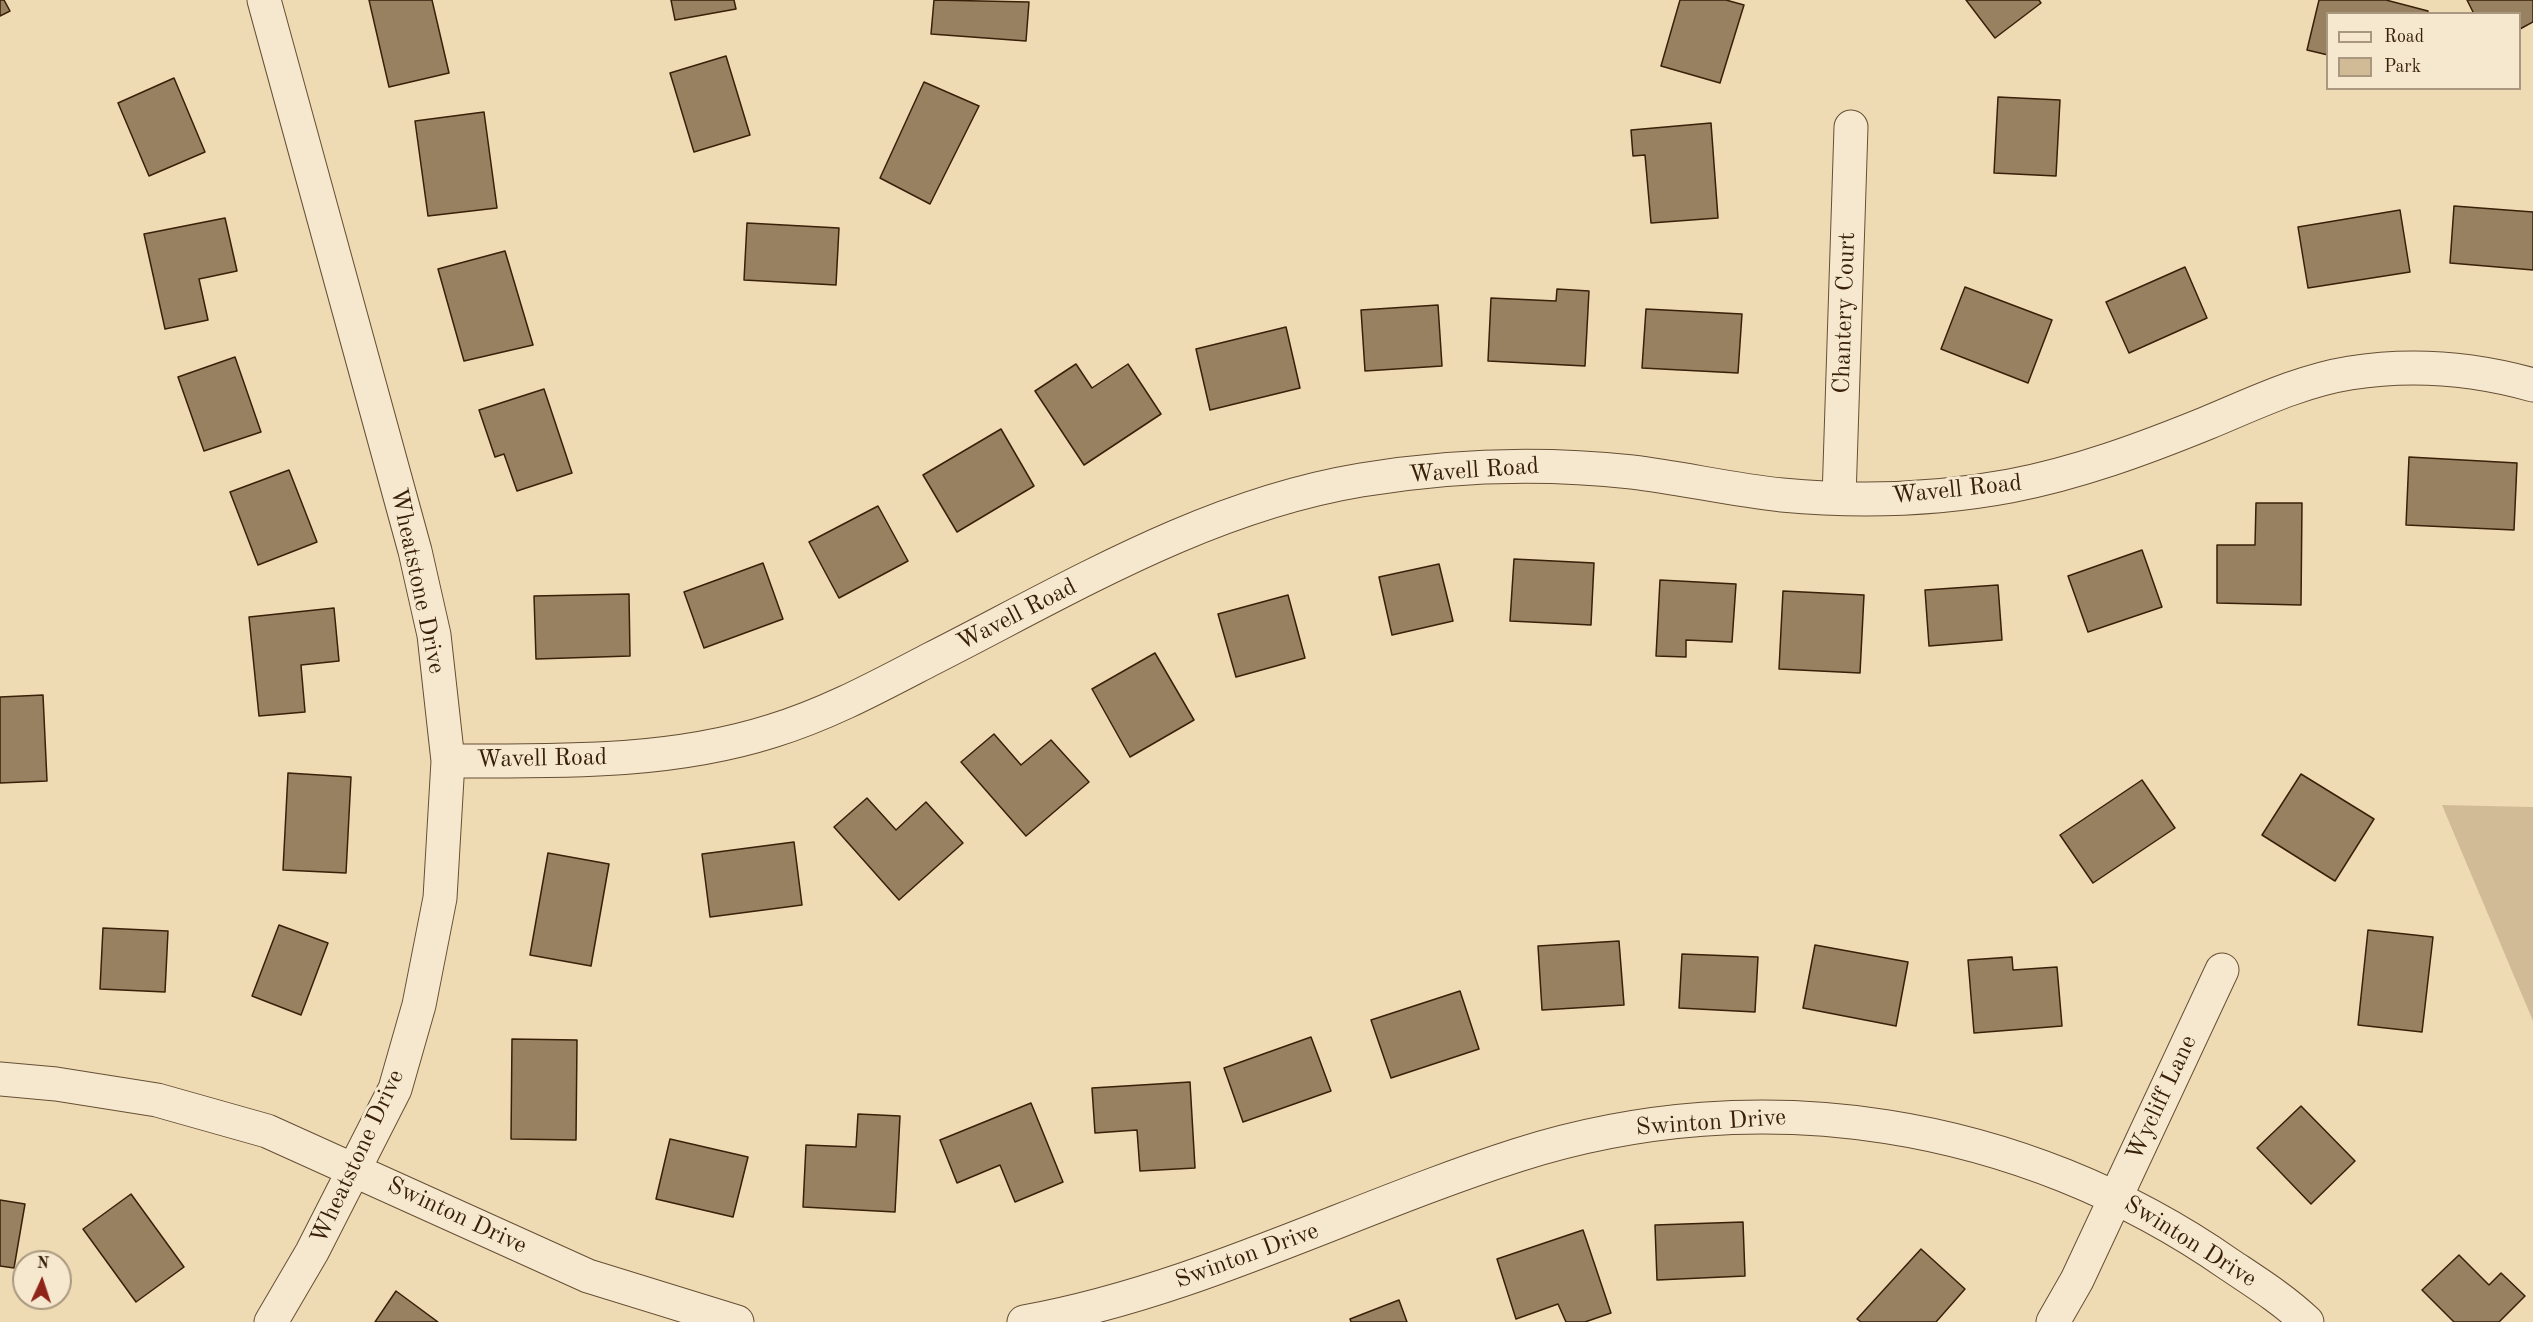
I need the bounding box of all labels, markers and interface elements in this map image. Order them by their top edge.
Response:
legend [2326,12,2521,90]
text: Road [2384,28,2424,46]
text: Park [2384,58,2421,76]
street label: Chantery Court [1828,232,1862,394]
street label: Wavell Road [1408,452,1540,490]
street label: Wavell Road [1891,469,2023,511]
street label: Wheatstone Drive [383,486,451,676]
street label: Wavell Road [952,573,1082,657]
street label: Wavell Road [476,743,608,775]
street label: Wycliff Lane [2120,1031,2204,1165]
street label: Wheatstone Drive [305,1065,411,1249]
street label: Swinton Drive [1635,1103,1787,1143]
street label: Swinton Drive [383,1171,531,1261]
street label: Swinton Drive [2119,1190,2261,1294]
street label: Swinton Drive [1171,1217,1323,1295]
north arrow [12,1250,72,1310]
text: N [36,1256,49,1272]

